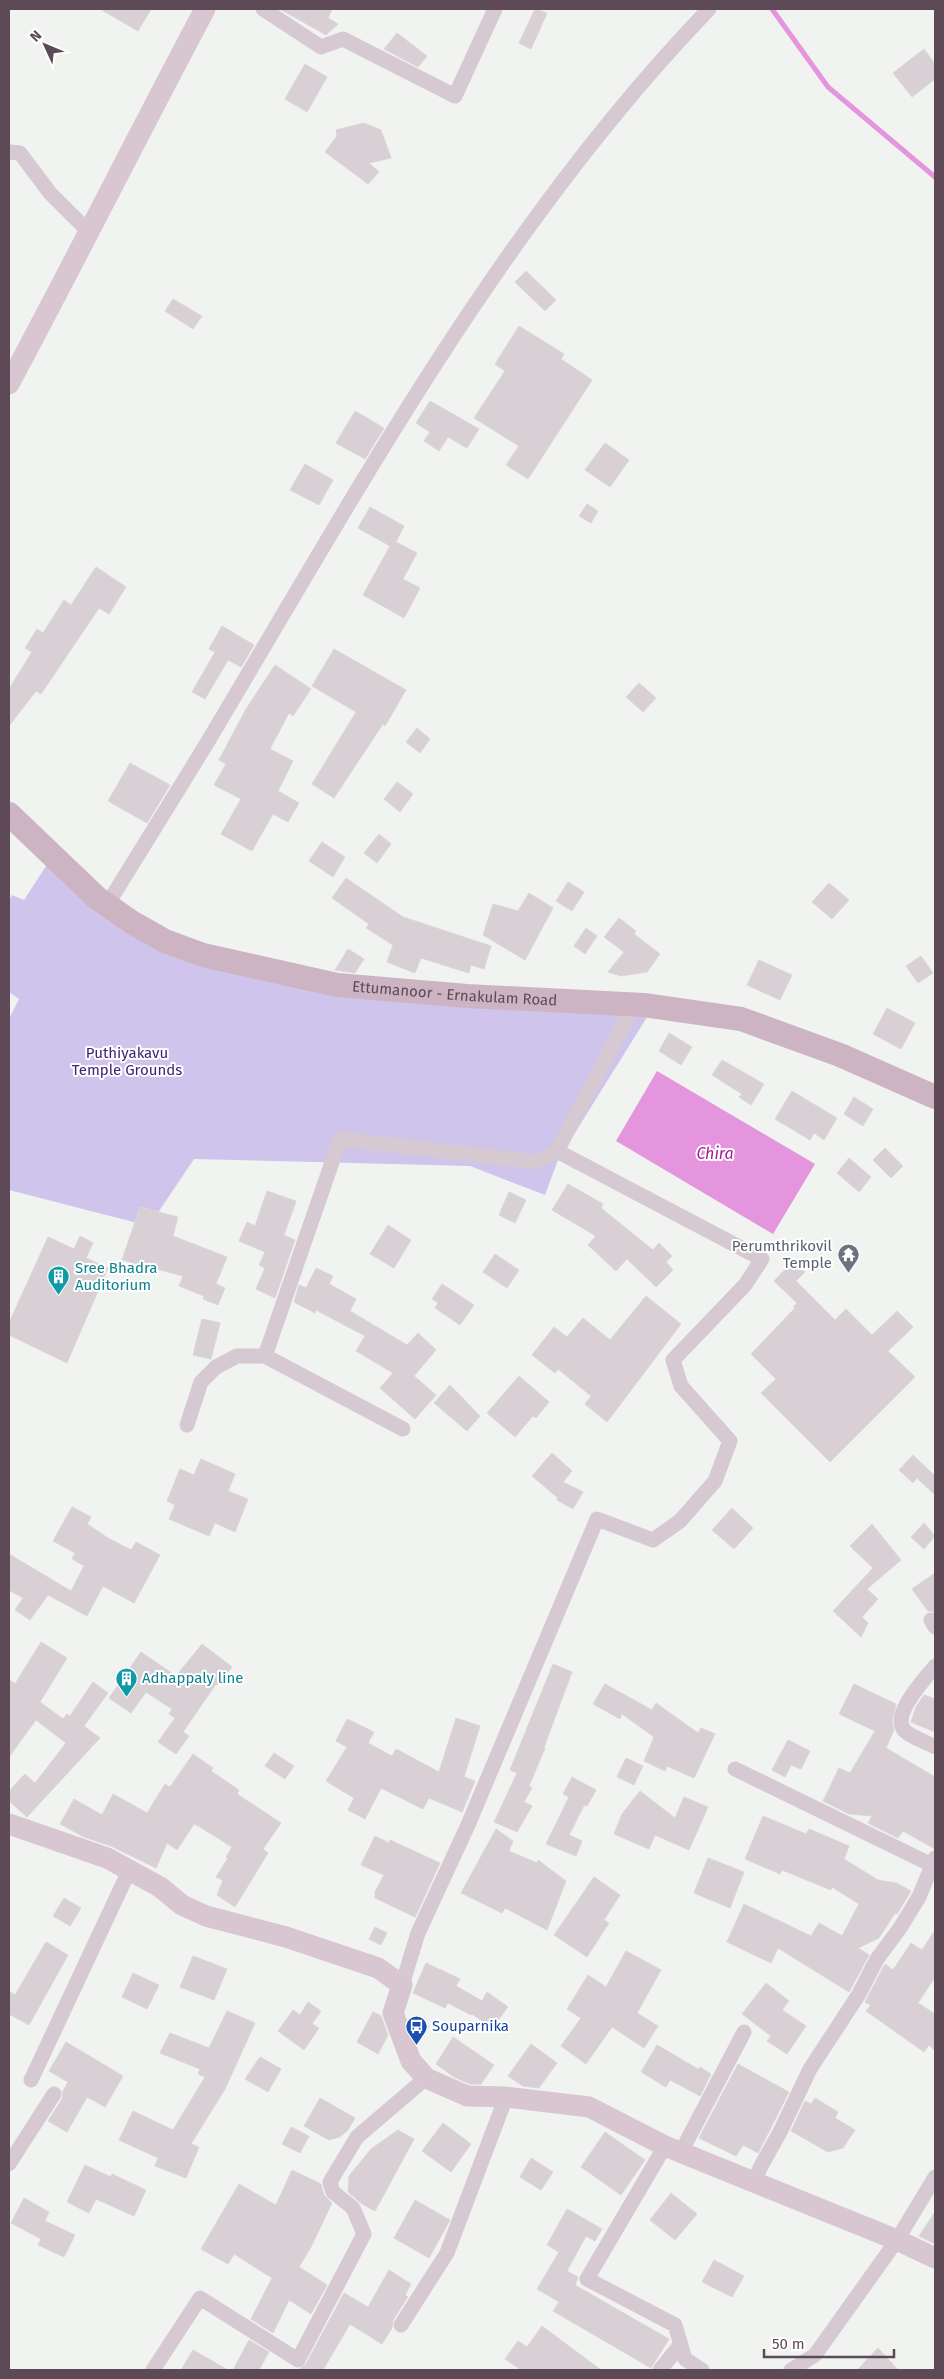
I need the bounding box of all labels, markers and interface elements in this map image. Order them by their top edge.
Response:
north arrow [20,20,70,70]
text: N [27,27,45,46]
street label: Ettumanoor - Ernakulam Road [351,977,558,1010]
park label: Puthiyakavu Temple Grounds [72,1044,182,1079]
water label: Chira [696,1144,734,1163]
place label: Perumthrikovil Temple [732,1237,833,1272]
temple icon: Perumthrikovil Temple [836,1243,860,1274]
place label: Sree Bhadra Auditorium [75,1259,157,1294]
building icon: Sree Bhadra Auditorium [47,1265,71,1296]
building icon: Adhappaly line [114,1666,138,1697]
place label: Adhappaly line [142,1669,243,1687]
bus stop icon: Souparnika [404,2014,428,2045]
place label: Souparnika [432,2017,509,2035]
scale bar [764,2326,894,2358]
text: 50 m [772,2335,805,2353]

